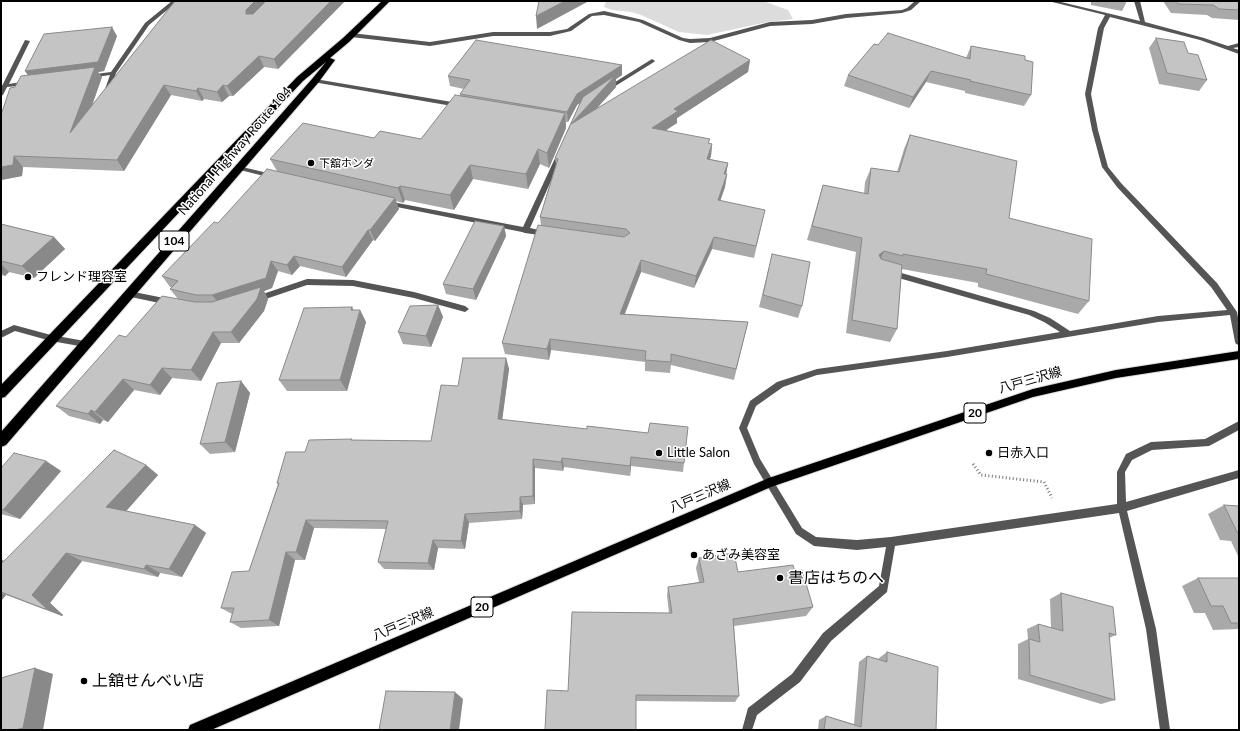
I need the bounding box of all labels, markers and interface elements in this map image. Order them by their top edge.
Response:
street label: National Highway Route 104 [175,84,295,218]
place label: 下舘ホンダ [319,156,374,170]
marker: 下舘ホンダ [306,158,316,168]
road number: 104 [159,231,189,251]
place label: フレンド理容室 [36,269,127,285]
marker: フレンド理容室 [23,272,33,282]
street label: 八戸三沢線 [997,364,1063,396]
road number: 20 [964,403,986,423]
place label: Little Salon [667,445,730,461]
place label: 日赤入口 [997,445,1049,461]
marker: Little Salon [654,448,664,458]
marker: 日赤入口 [984,448,994,458]
street label: 八戸三沢線 [667,476,733,516]
place label: あざみ美容室 [702,547,780,563]
marker: あざみ美容室 [689,550,699,560]
place label: 書店はちのへ [788,568,884,588]
marker: 書店はちのへ [775,573,785,583]
road number: 20 [471,597,493,617]
street label: 八戸三沢線 [370,604,436,644]
place label: 上舘せんべい店 [92,671,204,691]
marker: 上舘せんべい店 [79,676,89,686]

